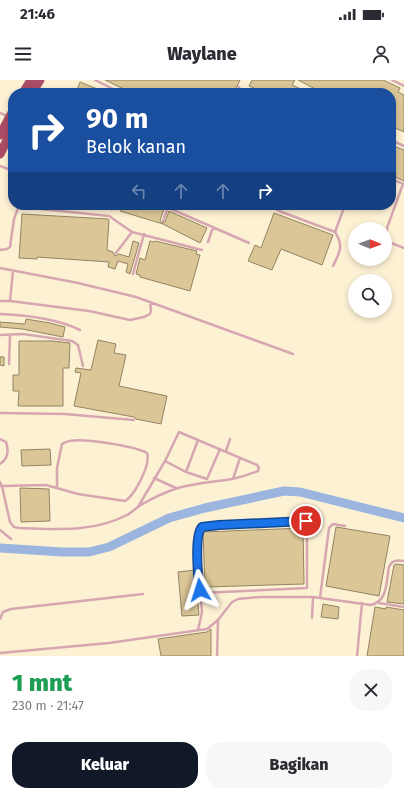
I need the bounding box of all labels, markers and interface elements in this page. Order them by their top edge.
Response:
text: 21:46 [20,5,55,23]
icon: menu [12,43,34,65]
text: Waylane [167,43,237,65]
icon: person [370,43,392,65]
text: 90 m [86,102,148,135]
icon: right [20,104,72,156]
text: Belok kanan [86,136,186,158]
icon: left [128,180,150,202]
icon: ahead [170,180,192,202]
icon: ahead [212,180,234,202]
icon: right [254,180,276,202]
north arrow [348,222,392,266]
map controls [348,222,392,318]
button: search [348,274,392,318]
pin [289,504,323,538]
icon: arrive [295,510,317,532]
position arrow [179,569,221,611]
text: 1 mnt [12,669,72,697]
button: close [350,669,392,711]
text: 230 m · 21:47 [12,698,84,713]
button: Keluar [12,742,198,788]
button: Bagikan [206,742,392,788]

